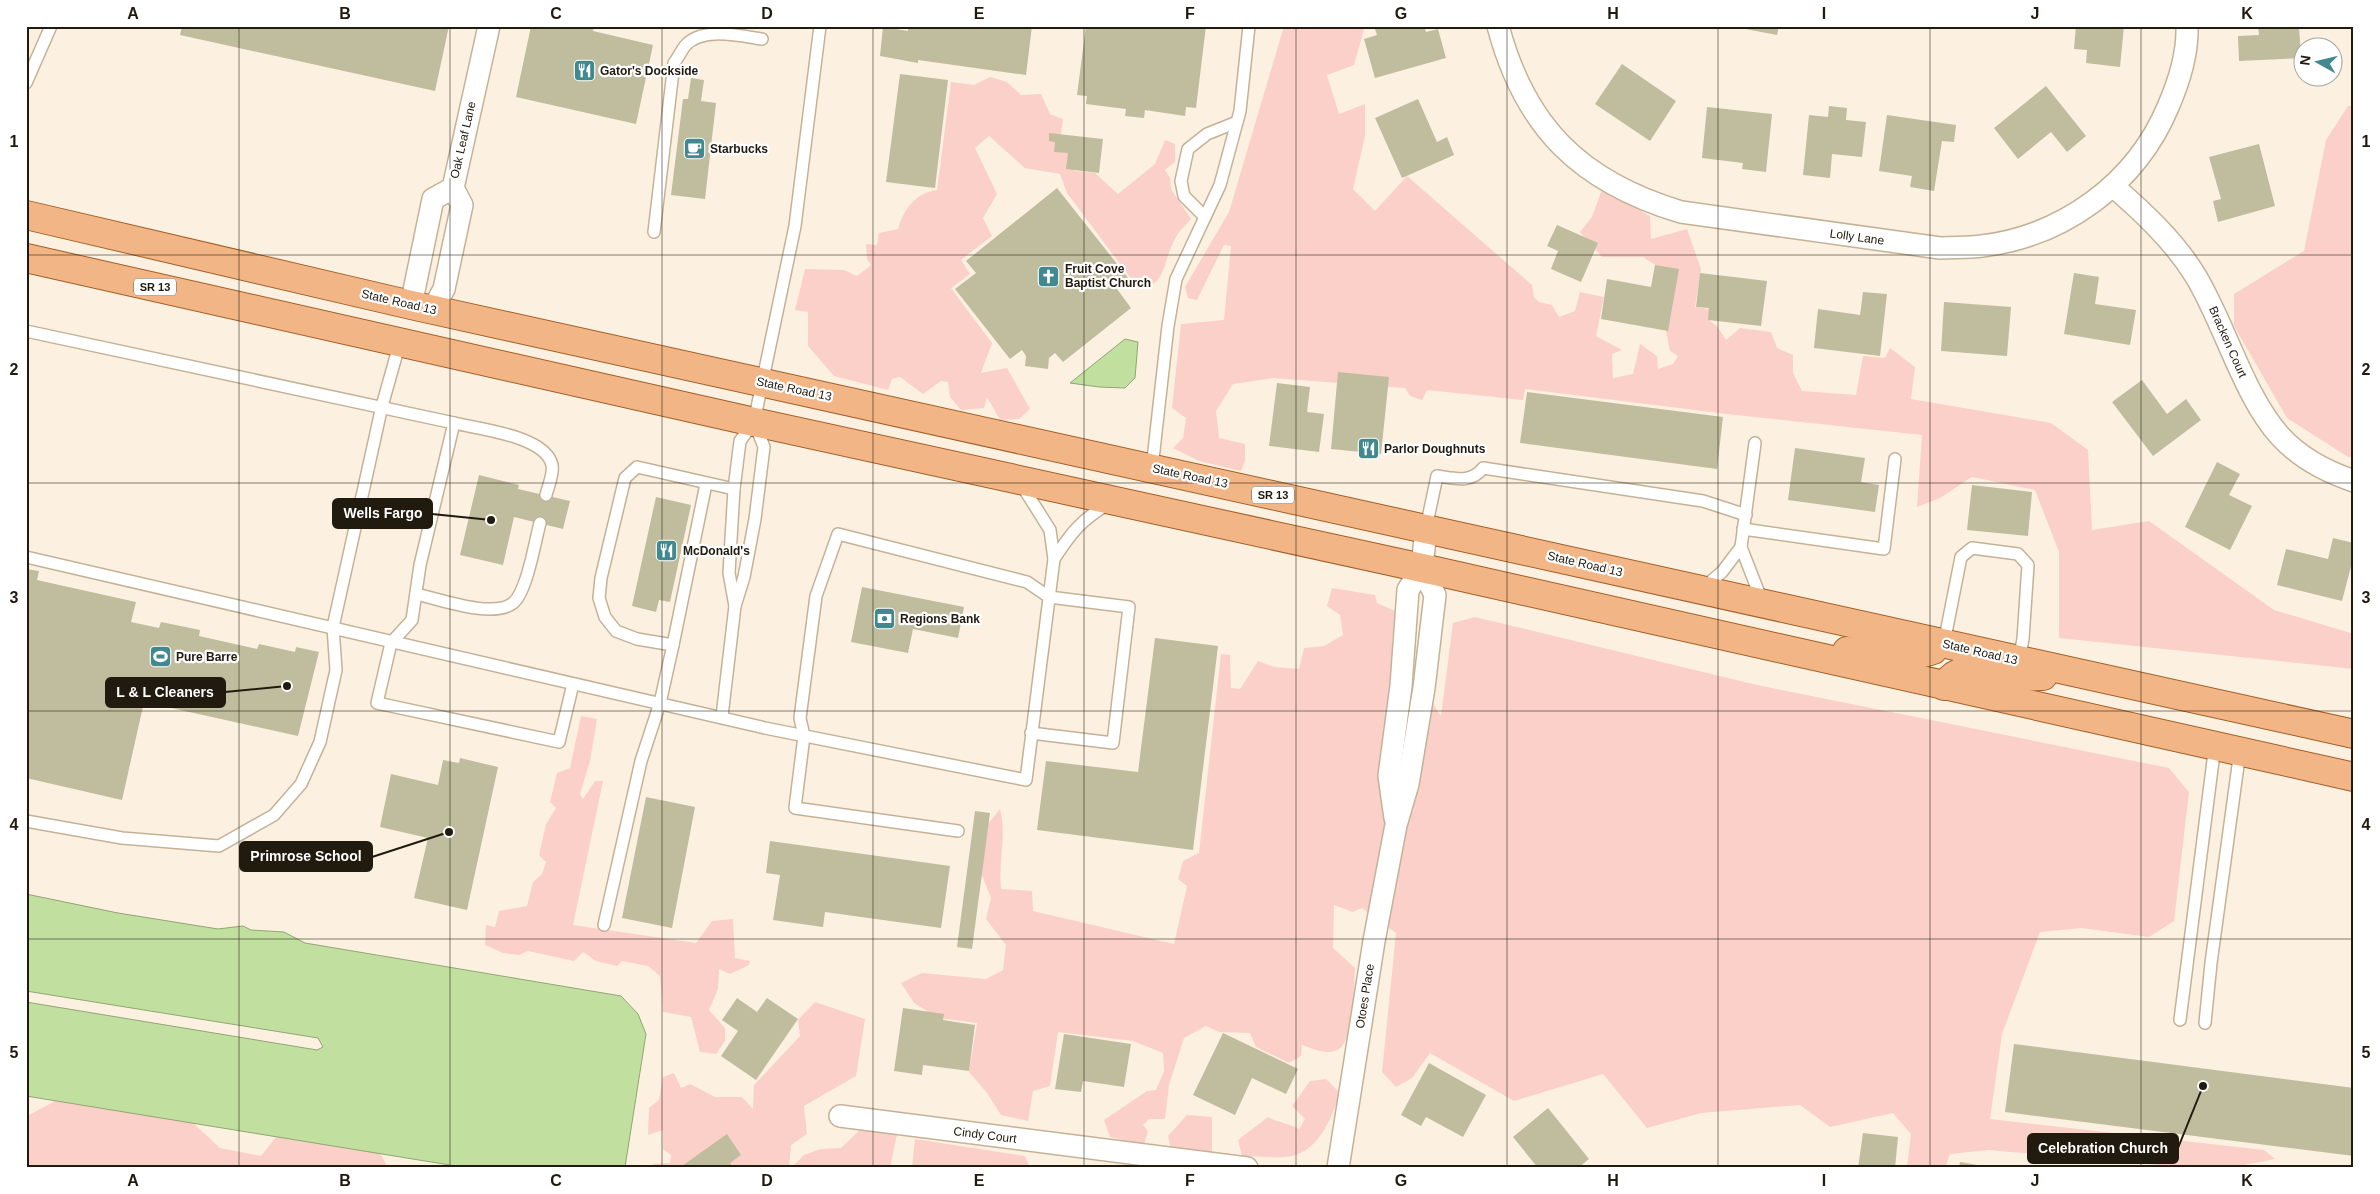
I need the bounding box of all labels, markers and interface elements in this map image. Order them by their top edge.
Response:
text: A [127,5,139,22]
text: B [339,5,351,22]
text: C [550,5,562,22]
text: D [761,5,773,22]
text: E [974,5,985,22]
text: F [1185,5,1195,22]
text: G [1395,5,1407,22]
text: H [1607,5,1619,22]
text: I [1822,5,1826,22]
text: J [2031,5,2039,22]
text: K [2241,5,2253,22]
north arrow [2292,38,2342,88]
text: N [2296,54,2314,66]
restaurant icon: Gator's Dockside [572,59,596,83]
place label: Gator's Dockside [600,64,699,78]
street label: Oak Leaf Lane [447,100,479,180]
text: 1 [10,133,19,150]
text: 1 [2362,133,2371,150]
cafe icon: Starbucks [682,137,706,161]
place label: Starbucks [710,142,768,156]
street label: Lolly Lane [1829,226,1885,248]
place label: Fruit Cove Baptist Church [1065,262,1151,290]
church icon: Fruit Cove Baptist Church [1037,264,1061,288]
road number: SR 13 [134,278,176,296]
street label: State Road 13 [360,287,438,318]
street label: Bracken Court [2206,304,2250,380]
text: 2 [10,361,19,378]
text: 2 [2362,361,2371,378]
street label: State Road 13 [755,374,833,404]
restaurant icon: Parlor Doughnuts [1356,437,1380,461]
place label: Parlor Doughnuts [1384,442,1486,456]
street label: State Road 13 [1151,461,1229,491]
road number: SR 13 [1252,486,1294,504]
callout: Wells Fargo [333,499,432,528]
text: Wells Fargo [343,505,423,521]
restaurant icon: McDonald's [655,539,679,563]
place label: McDonald's [683,544,750,558]
street label: State Road 13 [1546,549,1624,580]
text: 3 [10,589,19,606]
text: 3 [2362,589,2371,606]
bank icon: Regions Bank [872,607,896,631]
place label: Regions Bank [900,612,980,626]
street label: State Road 13 [1941,637,2019,668]
sports icon: Pure Barre [148,645,172,669]
place label: Pure Barre [176,650,238,664]
callout: L & L Cleaners [106,678,225,707]
text: L & L Cleaners [116,684,214,700]
text: 4 [10,816,19,833]
text: 4 [2362,816,2371,833]
callout: Primrose School [240,842,372,871]
text: Primrose School [250,848,362,864]
street label: Otoes Place [1353,962,1377,1029]
text: 5 [10,1044,19,1061]
text: 5 [2362,1044,2371,1061]
street label: Cindy Court [953,1124,1018,1146]
callout: Celebration Church [2028,1134,2178,1163]
text: Celebration Church [2038,1140,2168,1156]
text: A [127,1172,139,1189]
text: B [339,1172,351,1189]
text: C [550,1172,562,1189]
text: D [761,1172,773,1189]
text: E [974,1172,985,1189]
text: F [1185,1172,1195,1189]
text: G [1395,1172,1407,1189]
text: H [1607,1172,1619,1189]
text: I [1822,1172,1826,1189]
text: J [2031,1172,2039,1189]
text: K [2241,1172,2253,1189]

